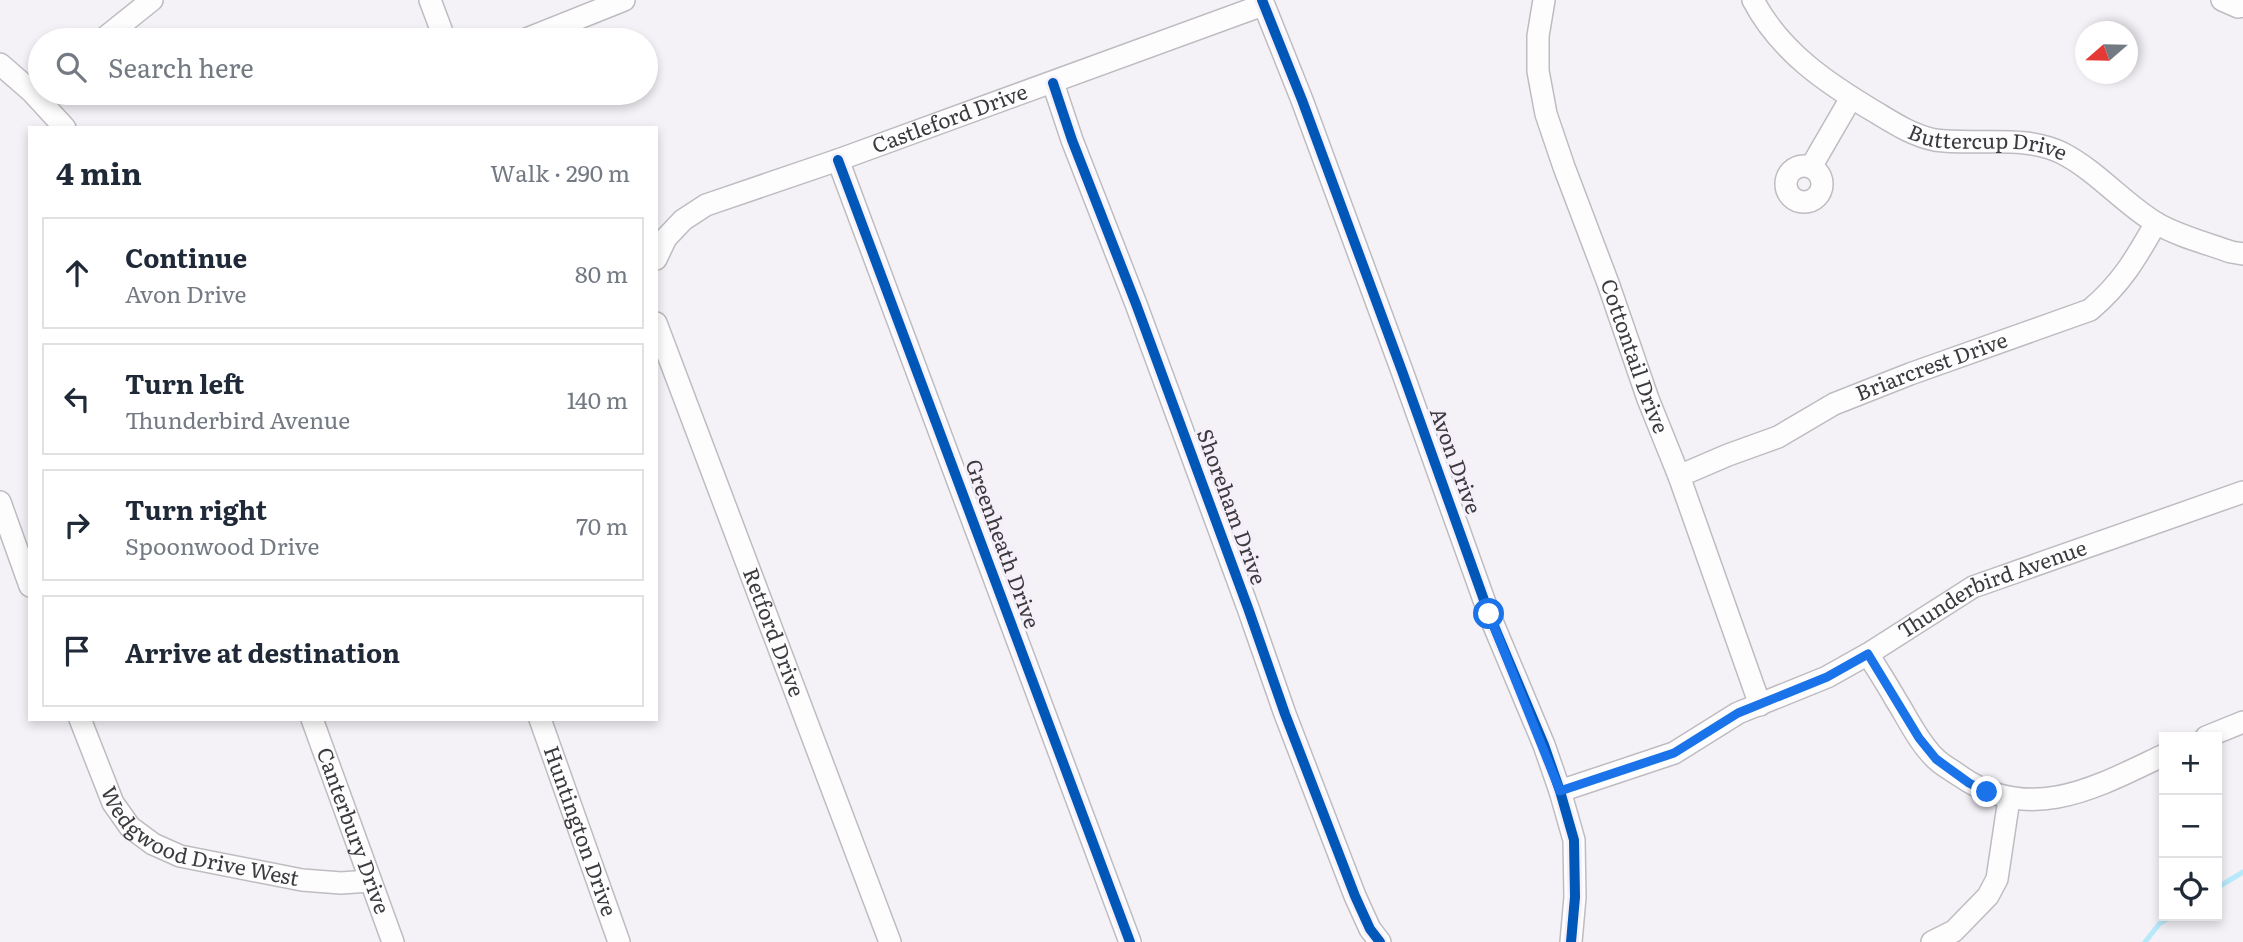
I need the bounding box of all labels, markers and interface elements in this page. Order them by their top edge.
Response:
north arrow [2075,21,2138,84]
search box [28,28,658,105]
text: Search here [108,47,254,86]
icon: search [52,48,90,86]
street label: Castleford Drive [867,74,1031,159]
street label: Buttercup Drive [1904,115,2073,167]
text: 4 min [56,150,142,194]
text: Walk · 290 m [490,155,630,189]
text: Continue [125,237,247,276]
icon: ahead [58,254,96,292]
text: 80 m [575,256,628,290]
street label: Cottontail Drive [1595,274,1678,437]
text: Avon Drive [125,276,246,310]
street label: Briarcrest Drive [1850,323,2011,407]
text: Turn left [125,363,244,402]
icon: left [58,380,96,418]
text: 140 m [567,382,628,416]
text: Thunderbird Avenue [125,402,350,436]
street label: Avon Drive [1424,403,1491,518]
street label: Shoreham Drive [1191,424,1276,588]
street label: Greenheath Drive [959,454,1049,632]
text: Turn right [125,489,267,528]
icon: right [58,506,96,544]
text: 70 m [576,508,628,542]
text: Spoonwood Drive [125,528,320,562]
street label: Thunderbird Avenue [1891,530,2090,644]
street label: Retford Drive [737,563,814,701]
route start [1473,598,1504,629]
icon: arrive [58,632,96,670]
text: Arrive at destination [125,632,400,671]
map controls [2159,732,2222,921]
button: + [2159,732,2222,795]
street label: Huntington Drive [538,741,627,920]
street label: Canterbury Drive [311,742,399,918]
route end [1971,776,2002,807]
street label: Wedgwood Drive West [95,781,302,892]
button: − [2159,795,2222,858]
button: locate [2159,858,2222,921]

